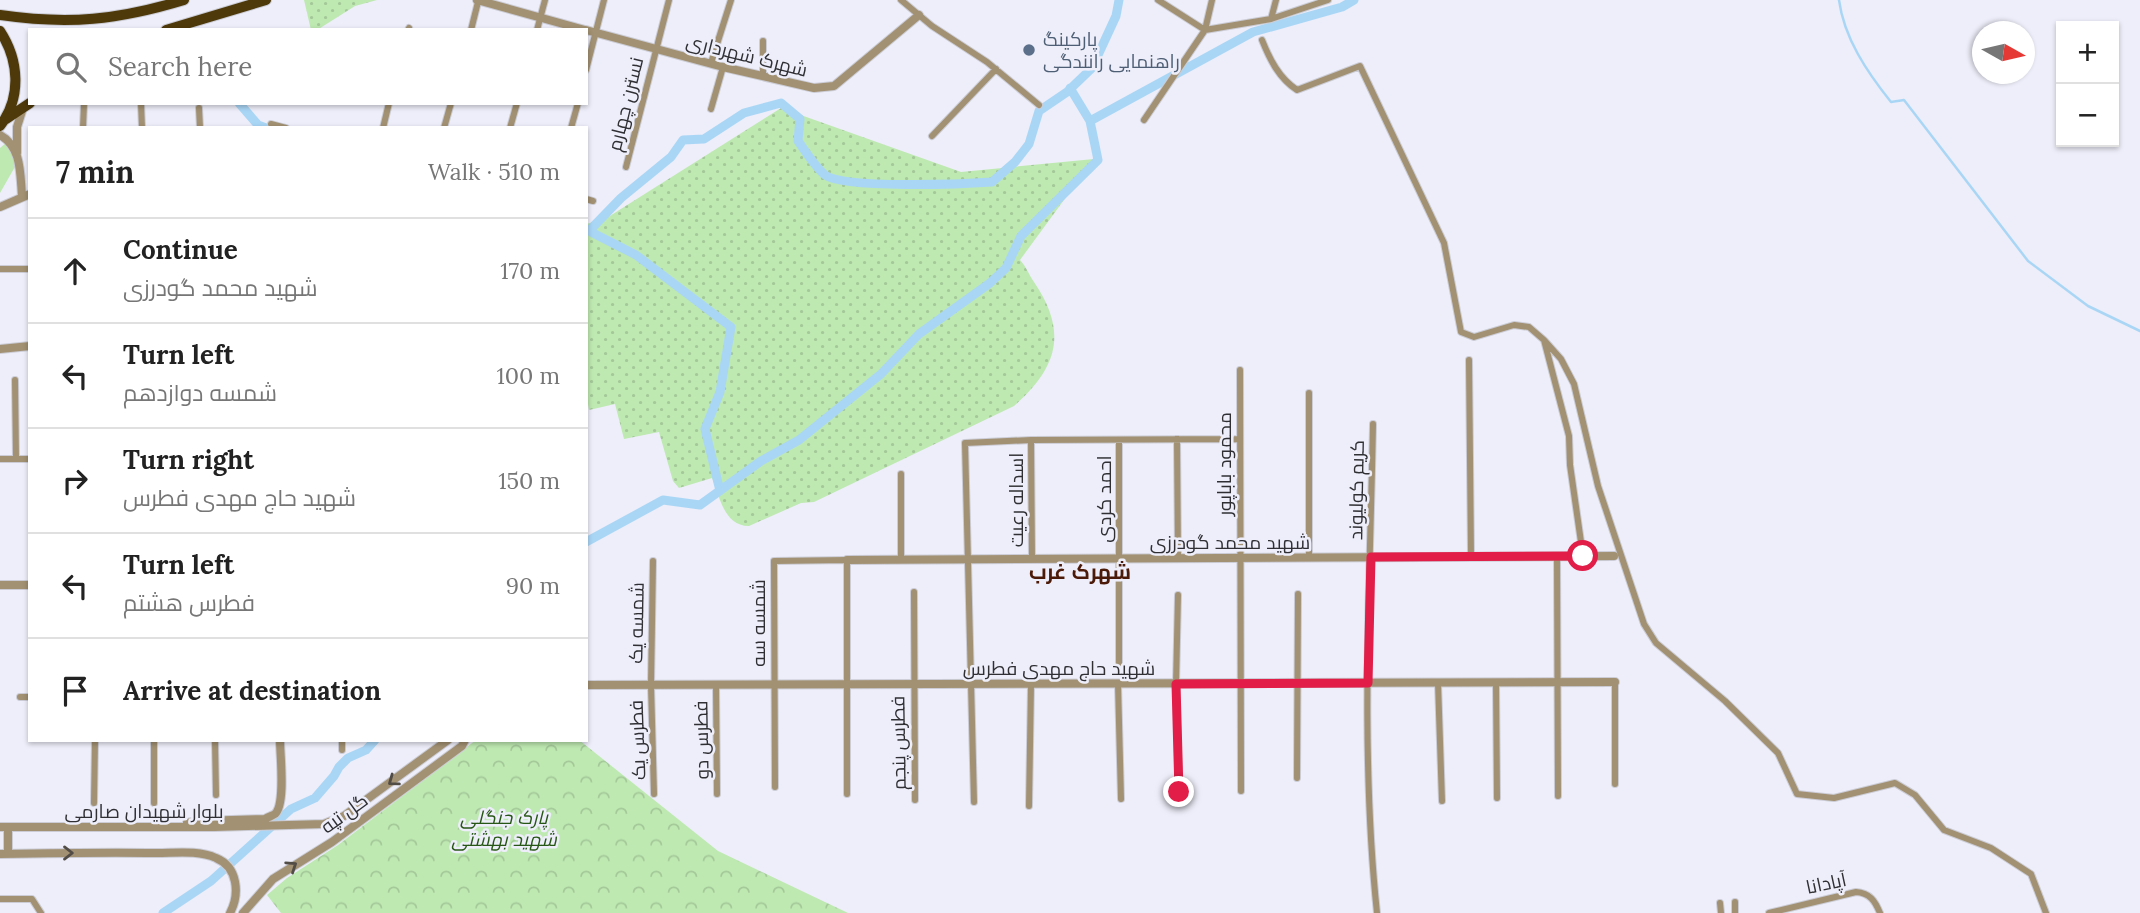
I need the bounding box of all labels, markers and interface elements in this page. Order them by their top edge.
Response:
north arrow [1972,21,2035,84]
map controls [2056,21,2119,147]
button: + [2056,21,2119,84]
place label: پارکینگ راهنمایی رانندگی [1043,27,1180,73]
search box [28,28,588,105]
street label: شهرک شهرداری [684,28,810,82]
marker: پارکینگ راهنمایی رانندگی [1021,42,1037,58]
icon: search [52,48,90,86]
text: Search here [108,50,252,83]
street label: نسترن چهارم [602,55,650,154]
button: − [2056,84,2119,147]
text: 7 min [56,153,135,191]
text: Walk · 510 m [428,157,560,186]
text: Continue [123,233,238,266]
icon: ahead [56,252,94,290]
text: 170 m [500,256,560,285]
text: شهید محمد گودرزی [123,273,317,302]
text: Turn left [123,338,234,371]
icon: left [56,357,94,395]
text: 100 m [496,361,560,390]
text: شمسه دوازدهم [123,378,277,407]
street label: محمود باباپور [1212,412,1237,517]
street label: کریم کولیوند [1343,440,1371,540]
text: Turn right [123,443,254,476]
street label: اسداله رعیت [1004,453,1028,547]
street label: احمد کردی [1092,455,1116,543]
icon: right [56,462,94,500]
text: 150 m [498,466,560,495]
text: شهید حاج مهدی فطرس [123,483,356,512]
street label: شهید محمد گودرزی [1150,530,1310,554]
route start [1567,540,1598,571]
text: Turn left [123,548,234,581]
district label: شهرک غرب [1029,558,1131,585]
icon: left [56,567,94,605]
text: 90 m [506,571,560,600]
street label: شمسه سه [746,579,770,667]
street label: شمسه یک [623,582,649,664]
text: فطرس هشتم [123,588,255,617]
street label: شهید حاج مهدی فطرس [963,656,1155,682]
icon: arrive [56,672,94,710]
text: Arrive at destination [123,674,381,707]
street label: فطرس پنجم [885,696,913,790]
street label: فطرس یک [624,700,650,780]
street label: فطرس دو [688,700,714,780]
one-way arrow [388,772,400,785]
route end [1163,776,1194,807]
street label: گل تپه [316,788,372,838]
street label: بلوار شهیدان صارمی [65,799,223,823]
park label: پارک جنگلی شهید بهشتی [451,805,558,851]
one-way arrow [63,845,74,861]
one-way arrow [284,862,297,874]
street label: آپادانا [1804,867,1849,900]

